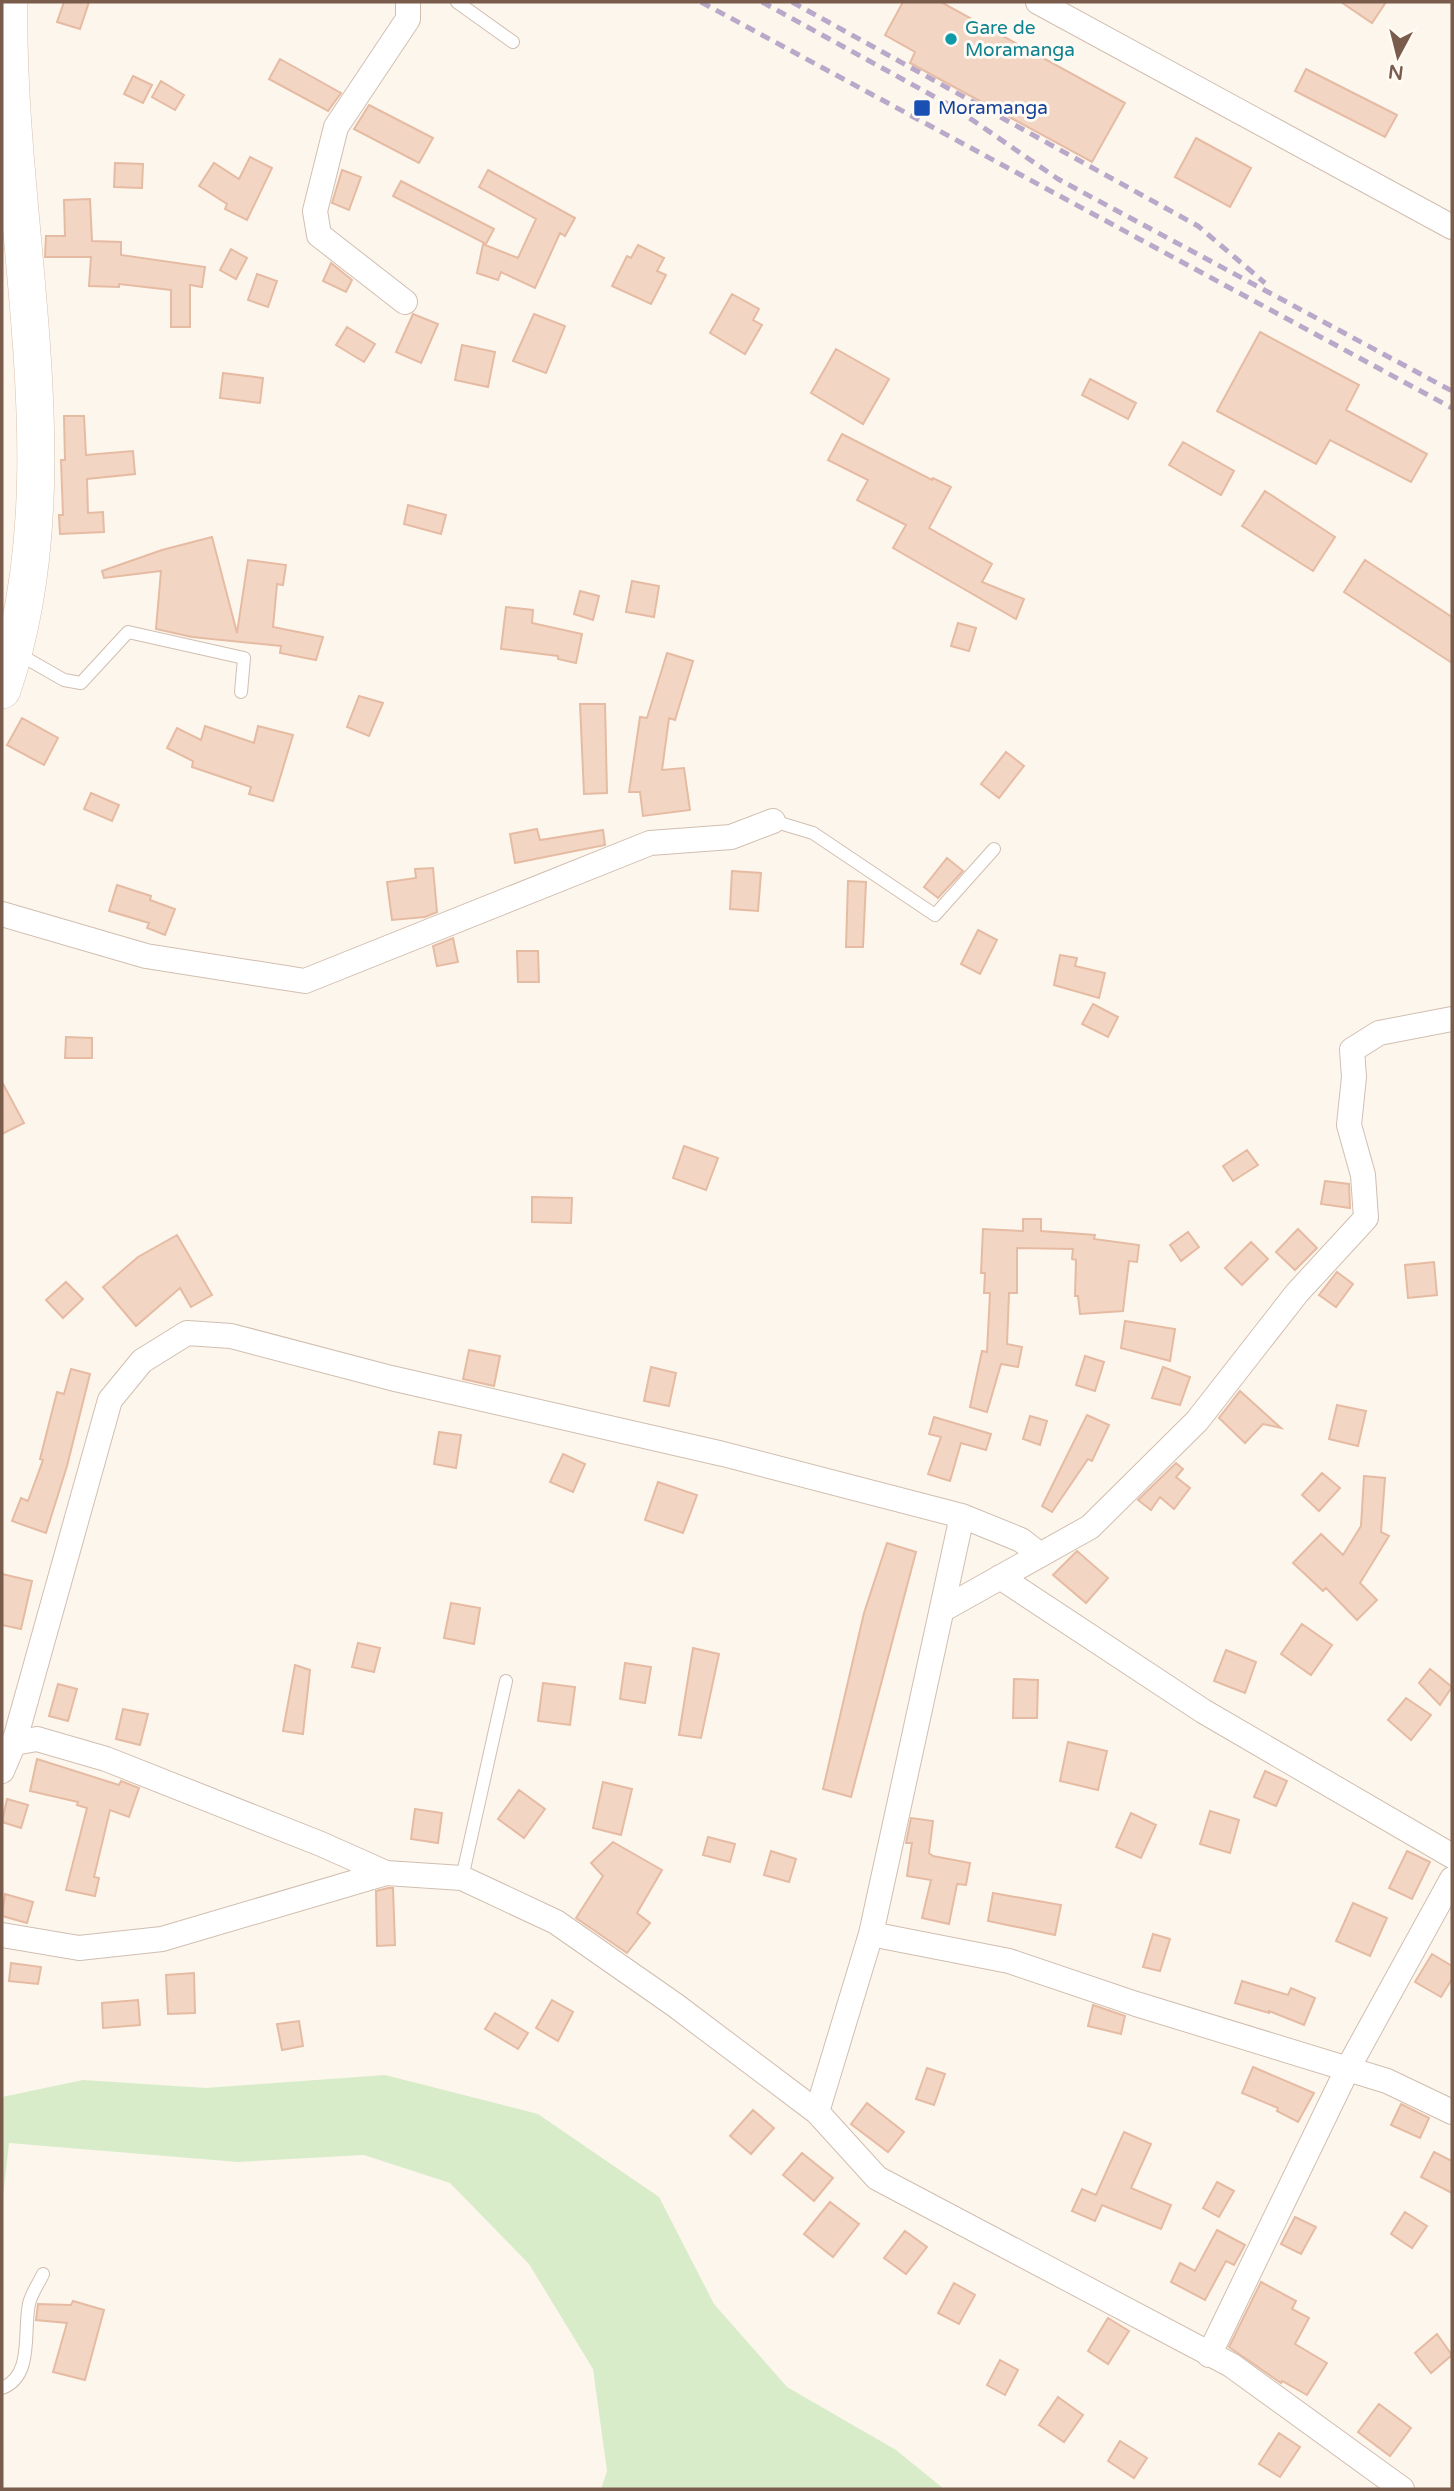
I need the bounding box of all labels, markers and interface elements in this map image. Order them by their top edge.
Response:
place label: Gare de Moramanga [965,17,1075,61]
north arrow [1363,21,1433,91]
marker: Gare de Moramanga [943,31,959,47]
text: N [1387,60,1405,84]
place label: Moramanga [938,97,1048,119]
marker: Moramanga [912,98,932,118]

